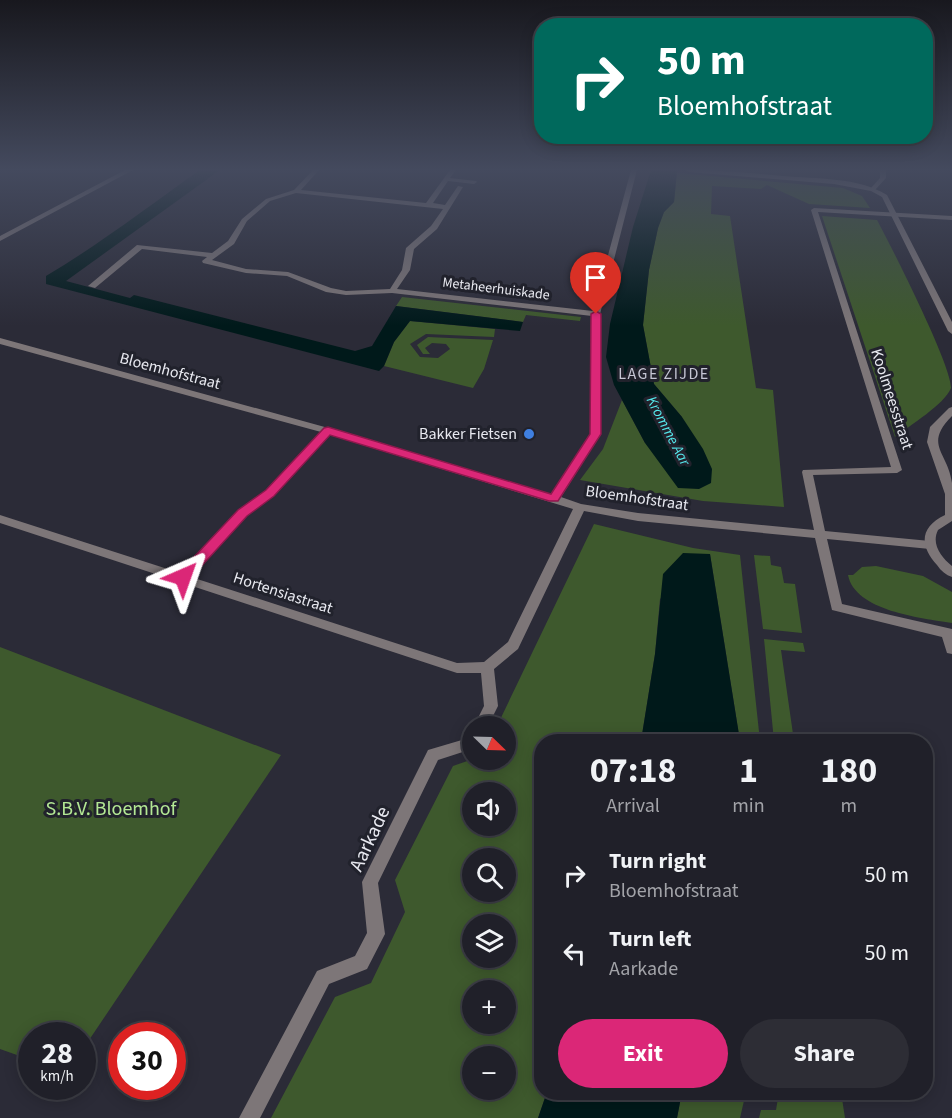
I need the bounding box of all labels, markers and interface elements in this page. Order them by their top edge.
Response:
text: 50 m [657,31,746,91]
icon: right [558,42,636,120]
text: Bloemhofstraat [657,87,832,126]
pin [570,252,621,314]
icon: arrive [579,261,612,294]
street label: Metaheerhuiskade [441,272,551,306]
street label: Koolmeesstraat [865,346,919,453]
street label: Bloemhofstraat [117,347,223,395]
district label: LAGE ZIJDE [618,363,710,385]
water label: Kromme Aar [641,393,696,470]
place label: Bakker Fietsen [419,423,517,445]
marker: Bakker Fietsen [522,427,536,441]
street label: Bloemhofstraat [584,480,690,516]
position arrow [151,545,215,609]
street label: Hortensiastraat [230,567,336,620]
north arrow [462,716,516,770]
map controls [462,716,516,1100]
text: 07:18 [590,745,677,796]
text: 1 [739,745,758,796]
text: 180 [820,745,877,796]
button: sound [462,782,516,836]
text: Arrival [606,792,660,820]
text: min [732,792,765,820]
text: m [840,792,857,820]
park label: S.B.V. Bloemhof [46,795,178,823]
street label: Aarkade [343,802,397,876]
text: Turn right [609,845,706,877]
button: search [462,848,516,902]
icon: right [558,859,591,892]
text: 50 m [864,859,909,891]
text: Bloemhofstraat [609,877,739,905]
button: layers [462,914,516,968]
text: Turn left [609,923,691,955]
icon: left [558,937,591,970]
text: 50 m [864,937,909,969]
text: Aarkade [609,955,678,983]
button: + [462,980,516,1034]
button: Exit [558,1019,728,1088]
button: Share [740,1019,909,1088]
speed limit sign: 30 [108,1022,186,1100]
text: 28 [41,1032,73,1075]
button: − [462,1046,516,1100]
text: km/h [40,1066,74,1087]

